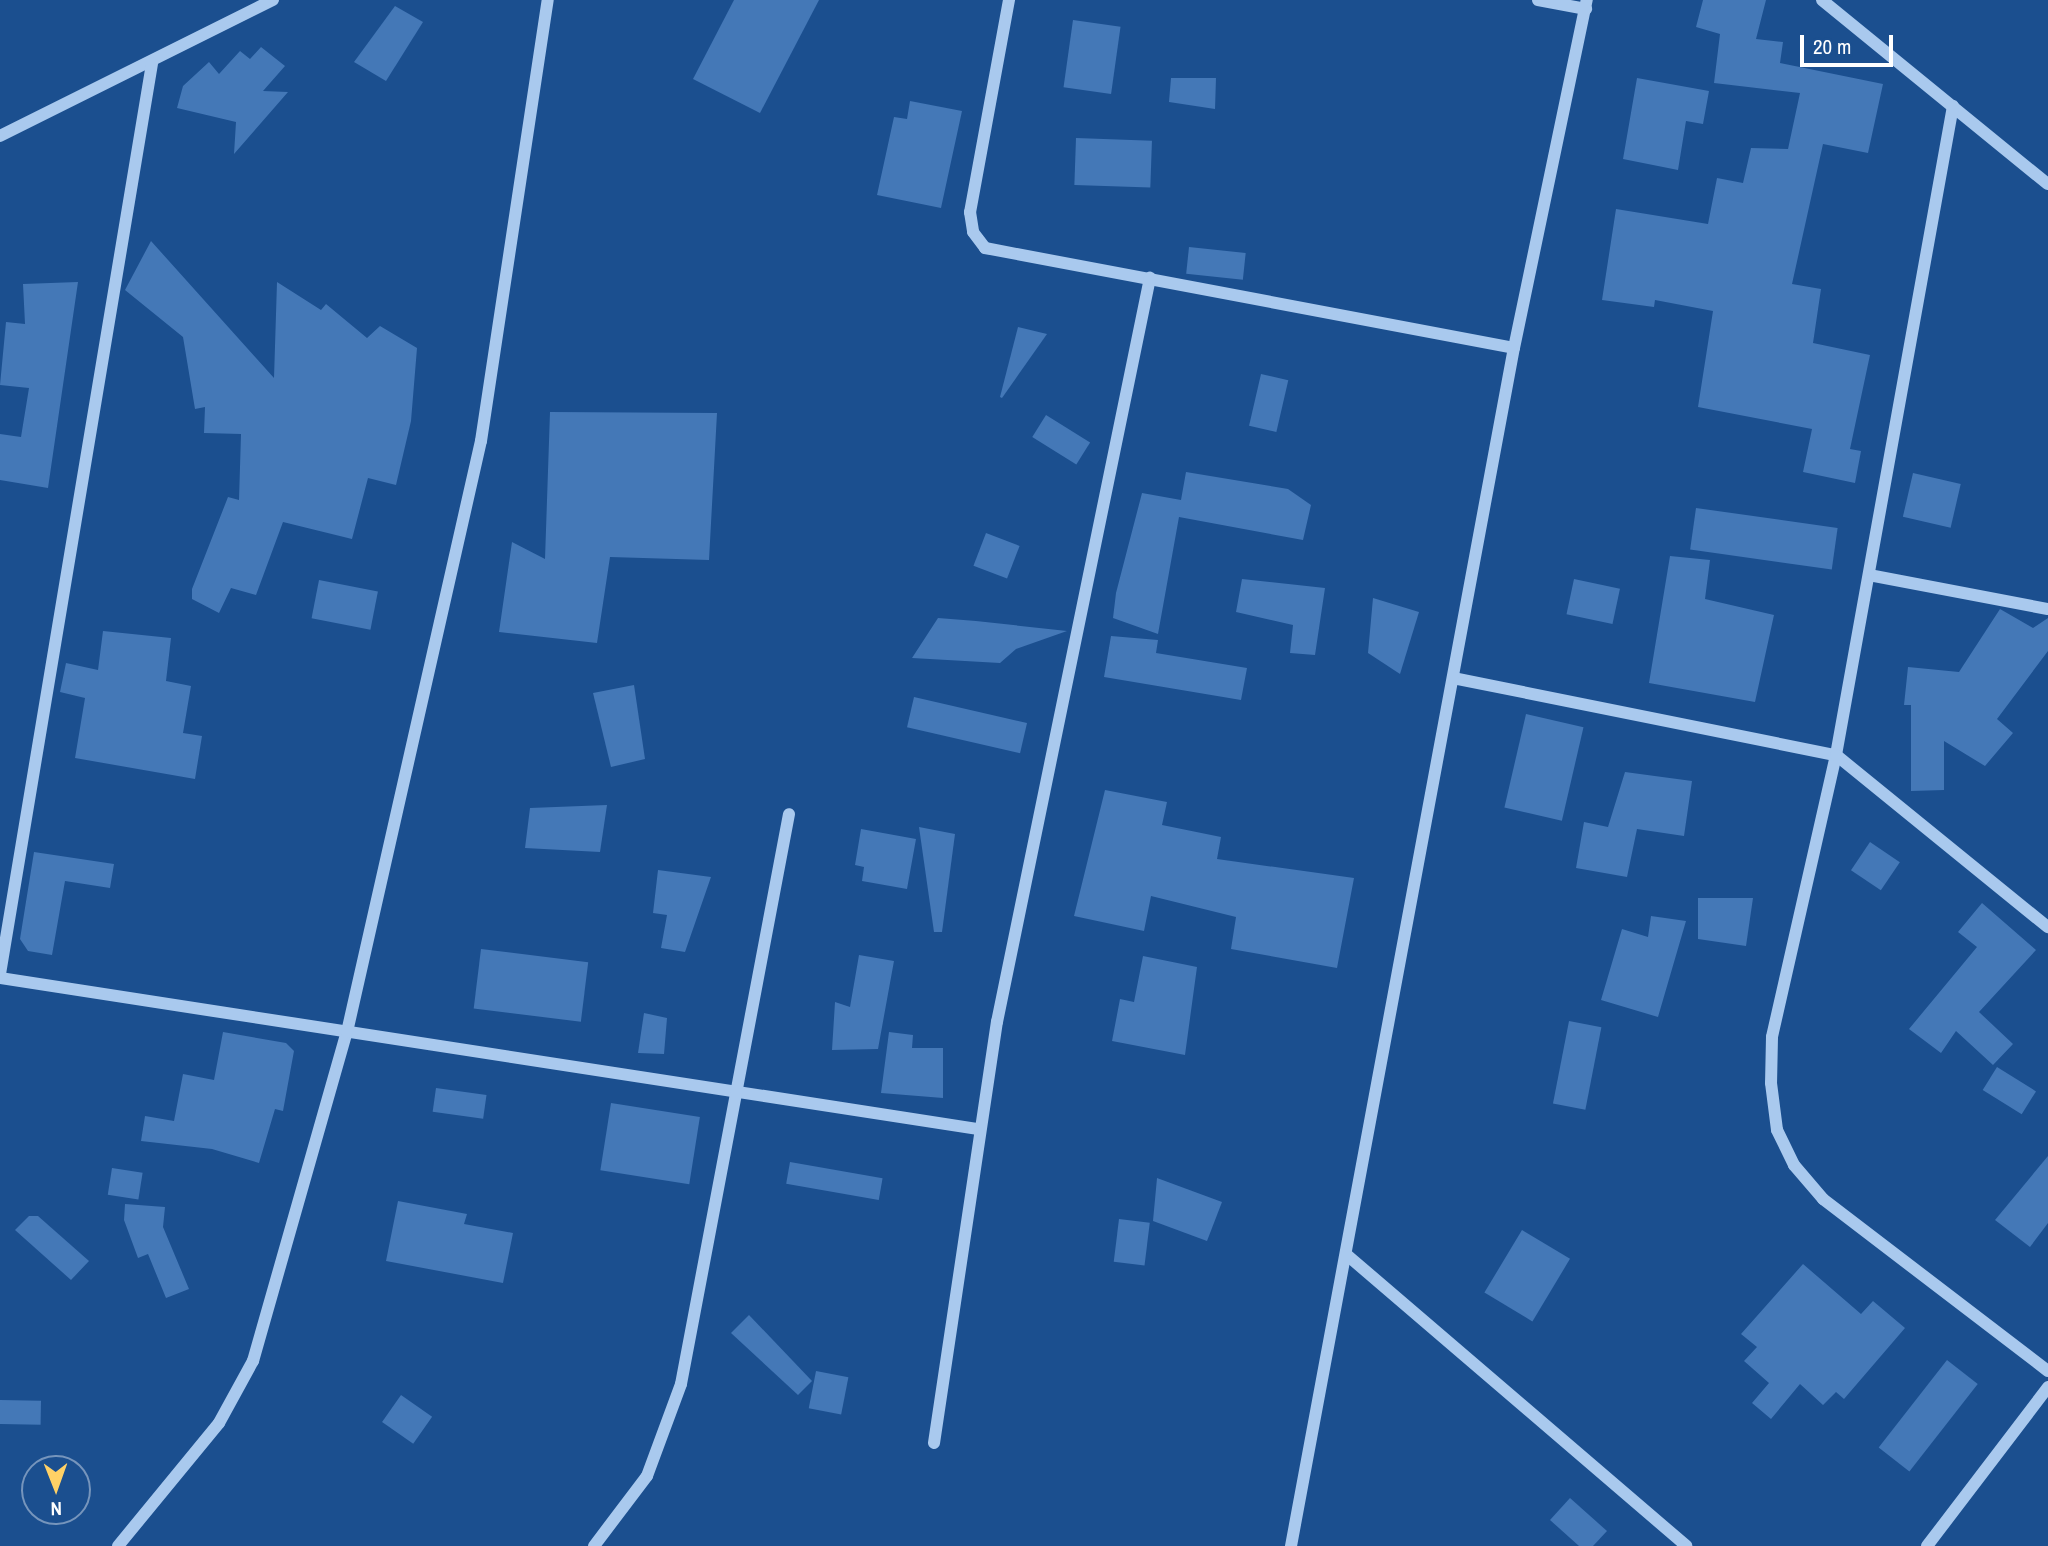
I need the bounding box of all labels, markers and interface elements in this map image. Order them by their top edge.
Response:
scale bar [1803,21,1896,65]
text: 20 m [1813,32,1851,61]
north arrow [21,1455,91,1525]
text: N [50,1496,62,1522]

